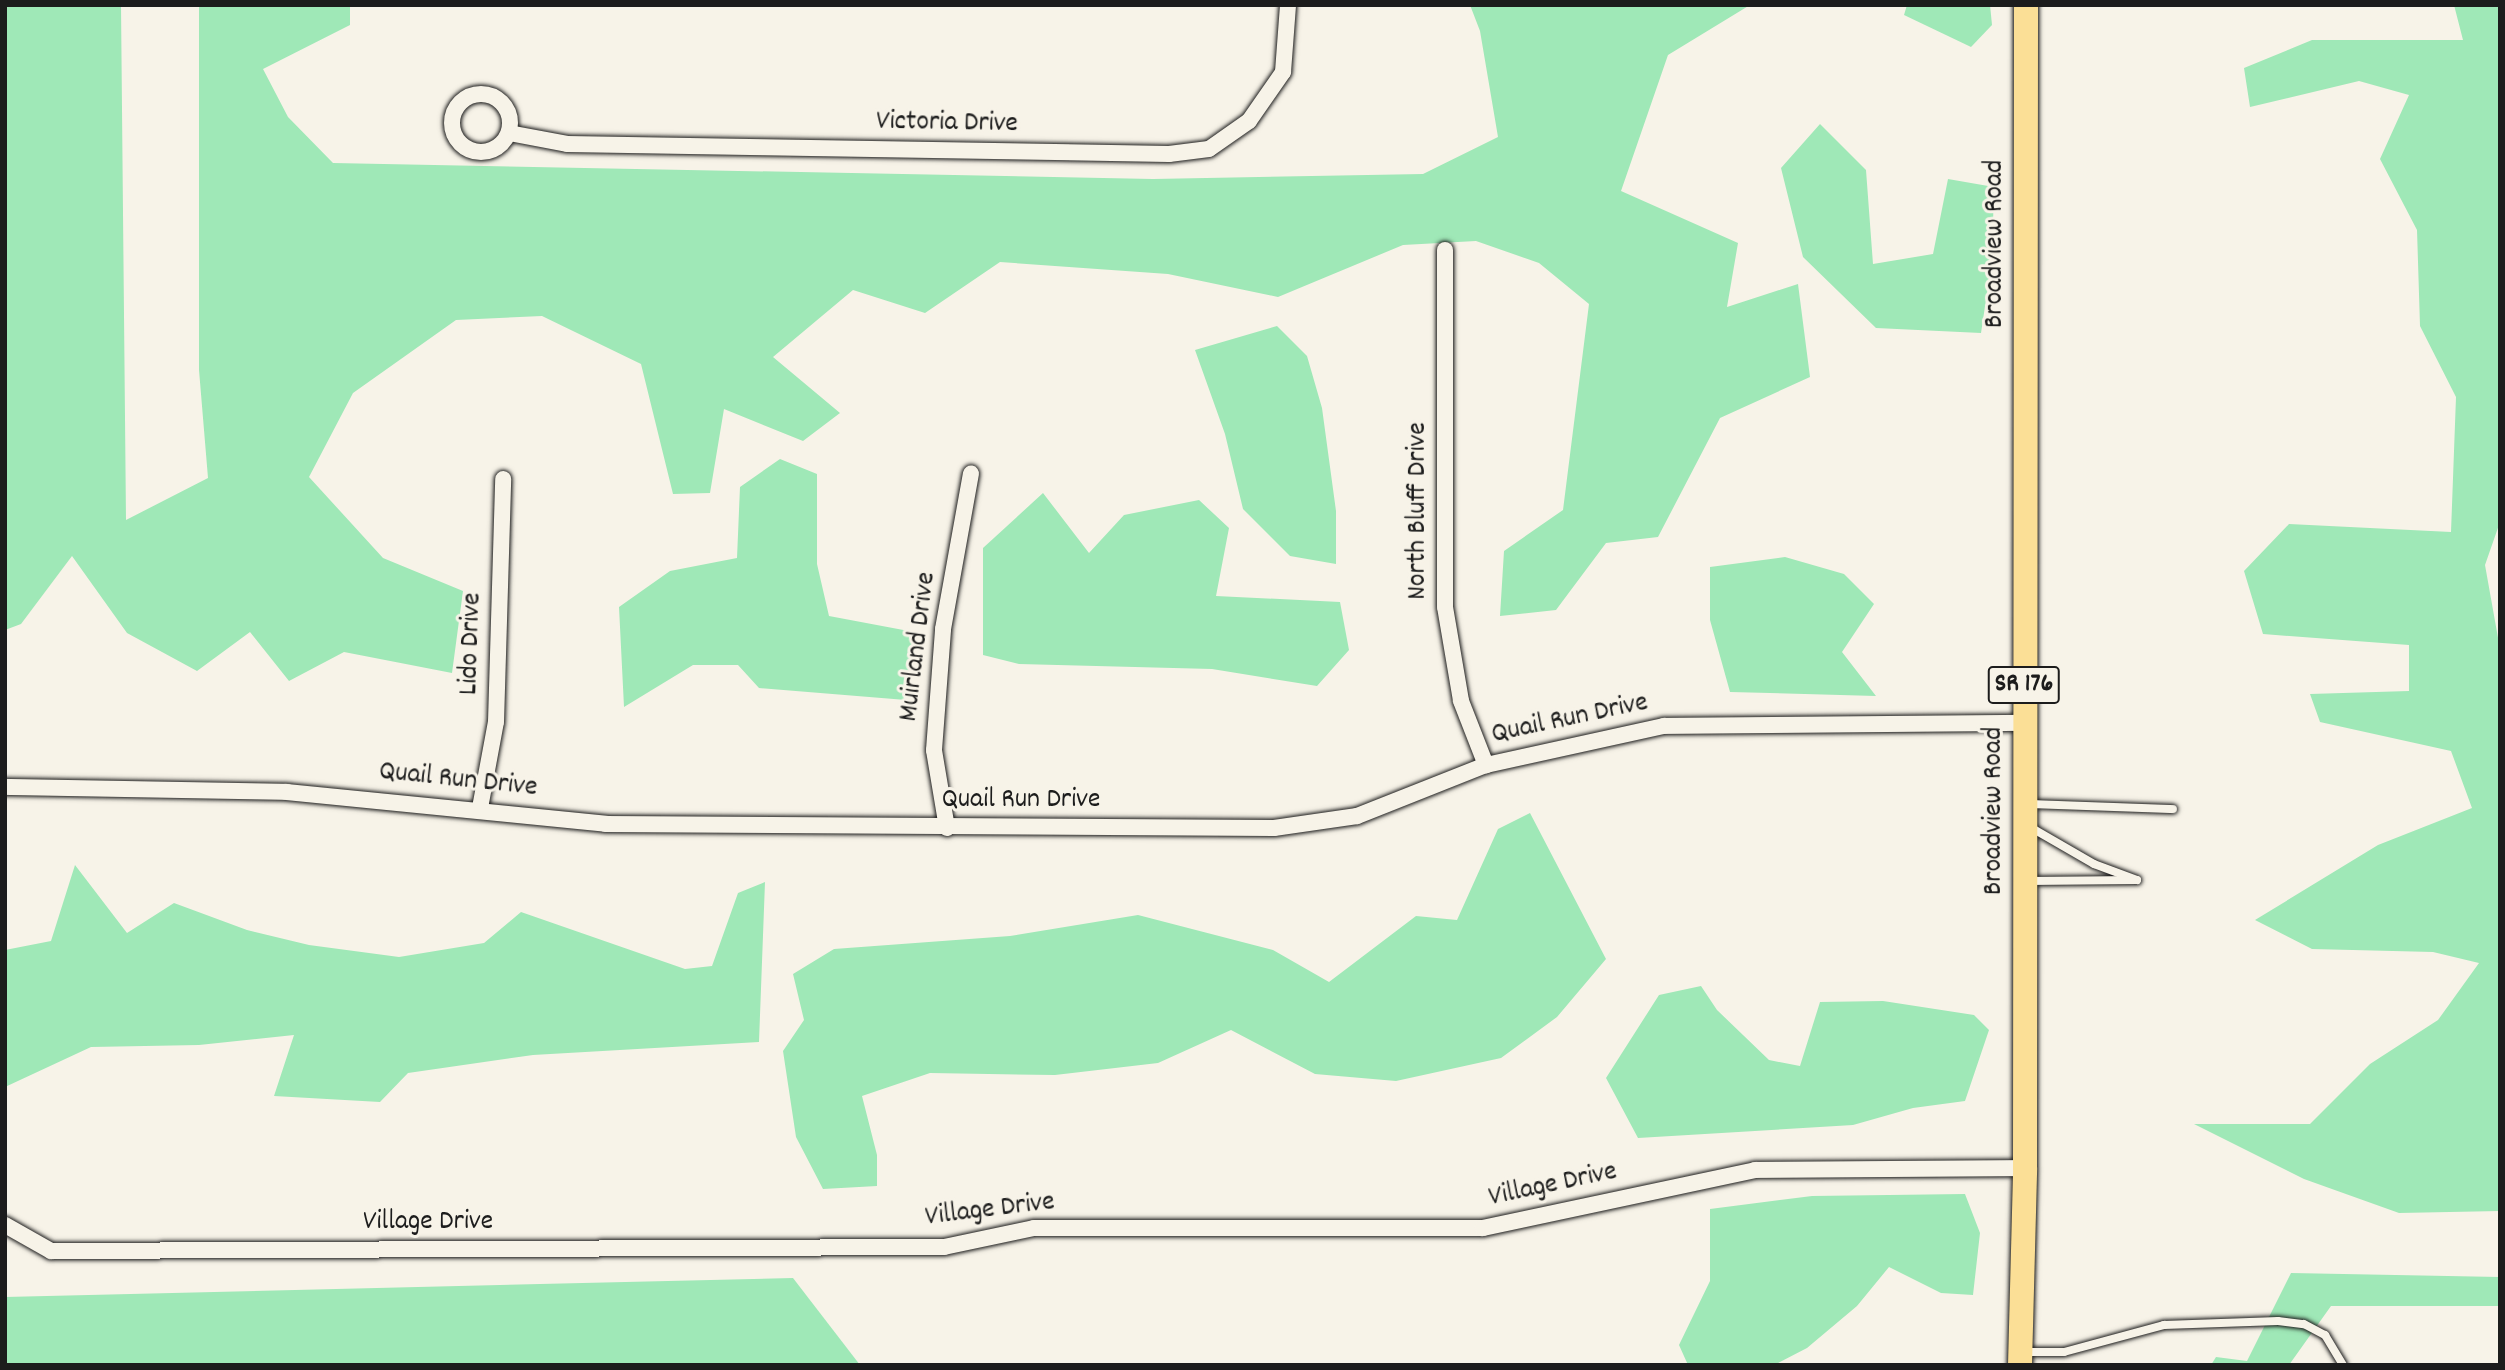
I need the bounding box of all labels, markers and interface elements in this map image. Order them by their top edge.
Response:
street label: Victoria Drive [876,106,1018,142]
street label: Broadview Road [1979,160,2013,328]
street label: North Bluff Drive [1402,422,1436,600]
street label: Muirland Drive [893,570,945,724]
street label: Lido Drive [453,592,491,696]
road number: SR 176 [1987,663,2061,708]
street label: Quail Run Drive [1489,687,1651,753]
street label: Broadview Road [1978,727,2012,895]
street label: Quail Run Drive [377,756,539,806]
street label: Quail Run Drive [942,784,1100,818]
street label: Village Drive [1486,1156,1620,1216]
street label: Village Drive [923,1186,1057,1236]
street label: Village Drive [363,1206,493,1240]

